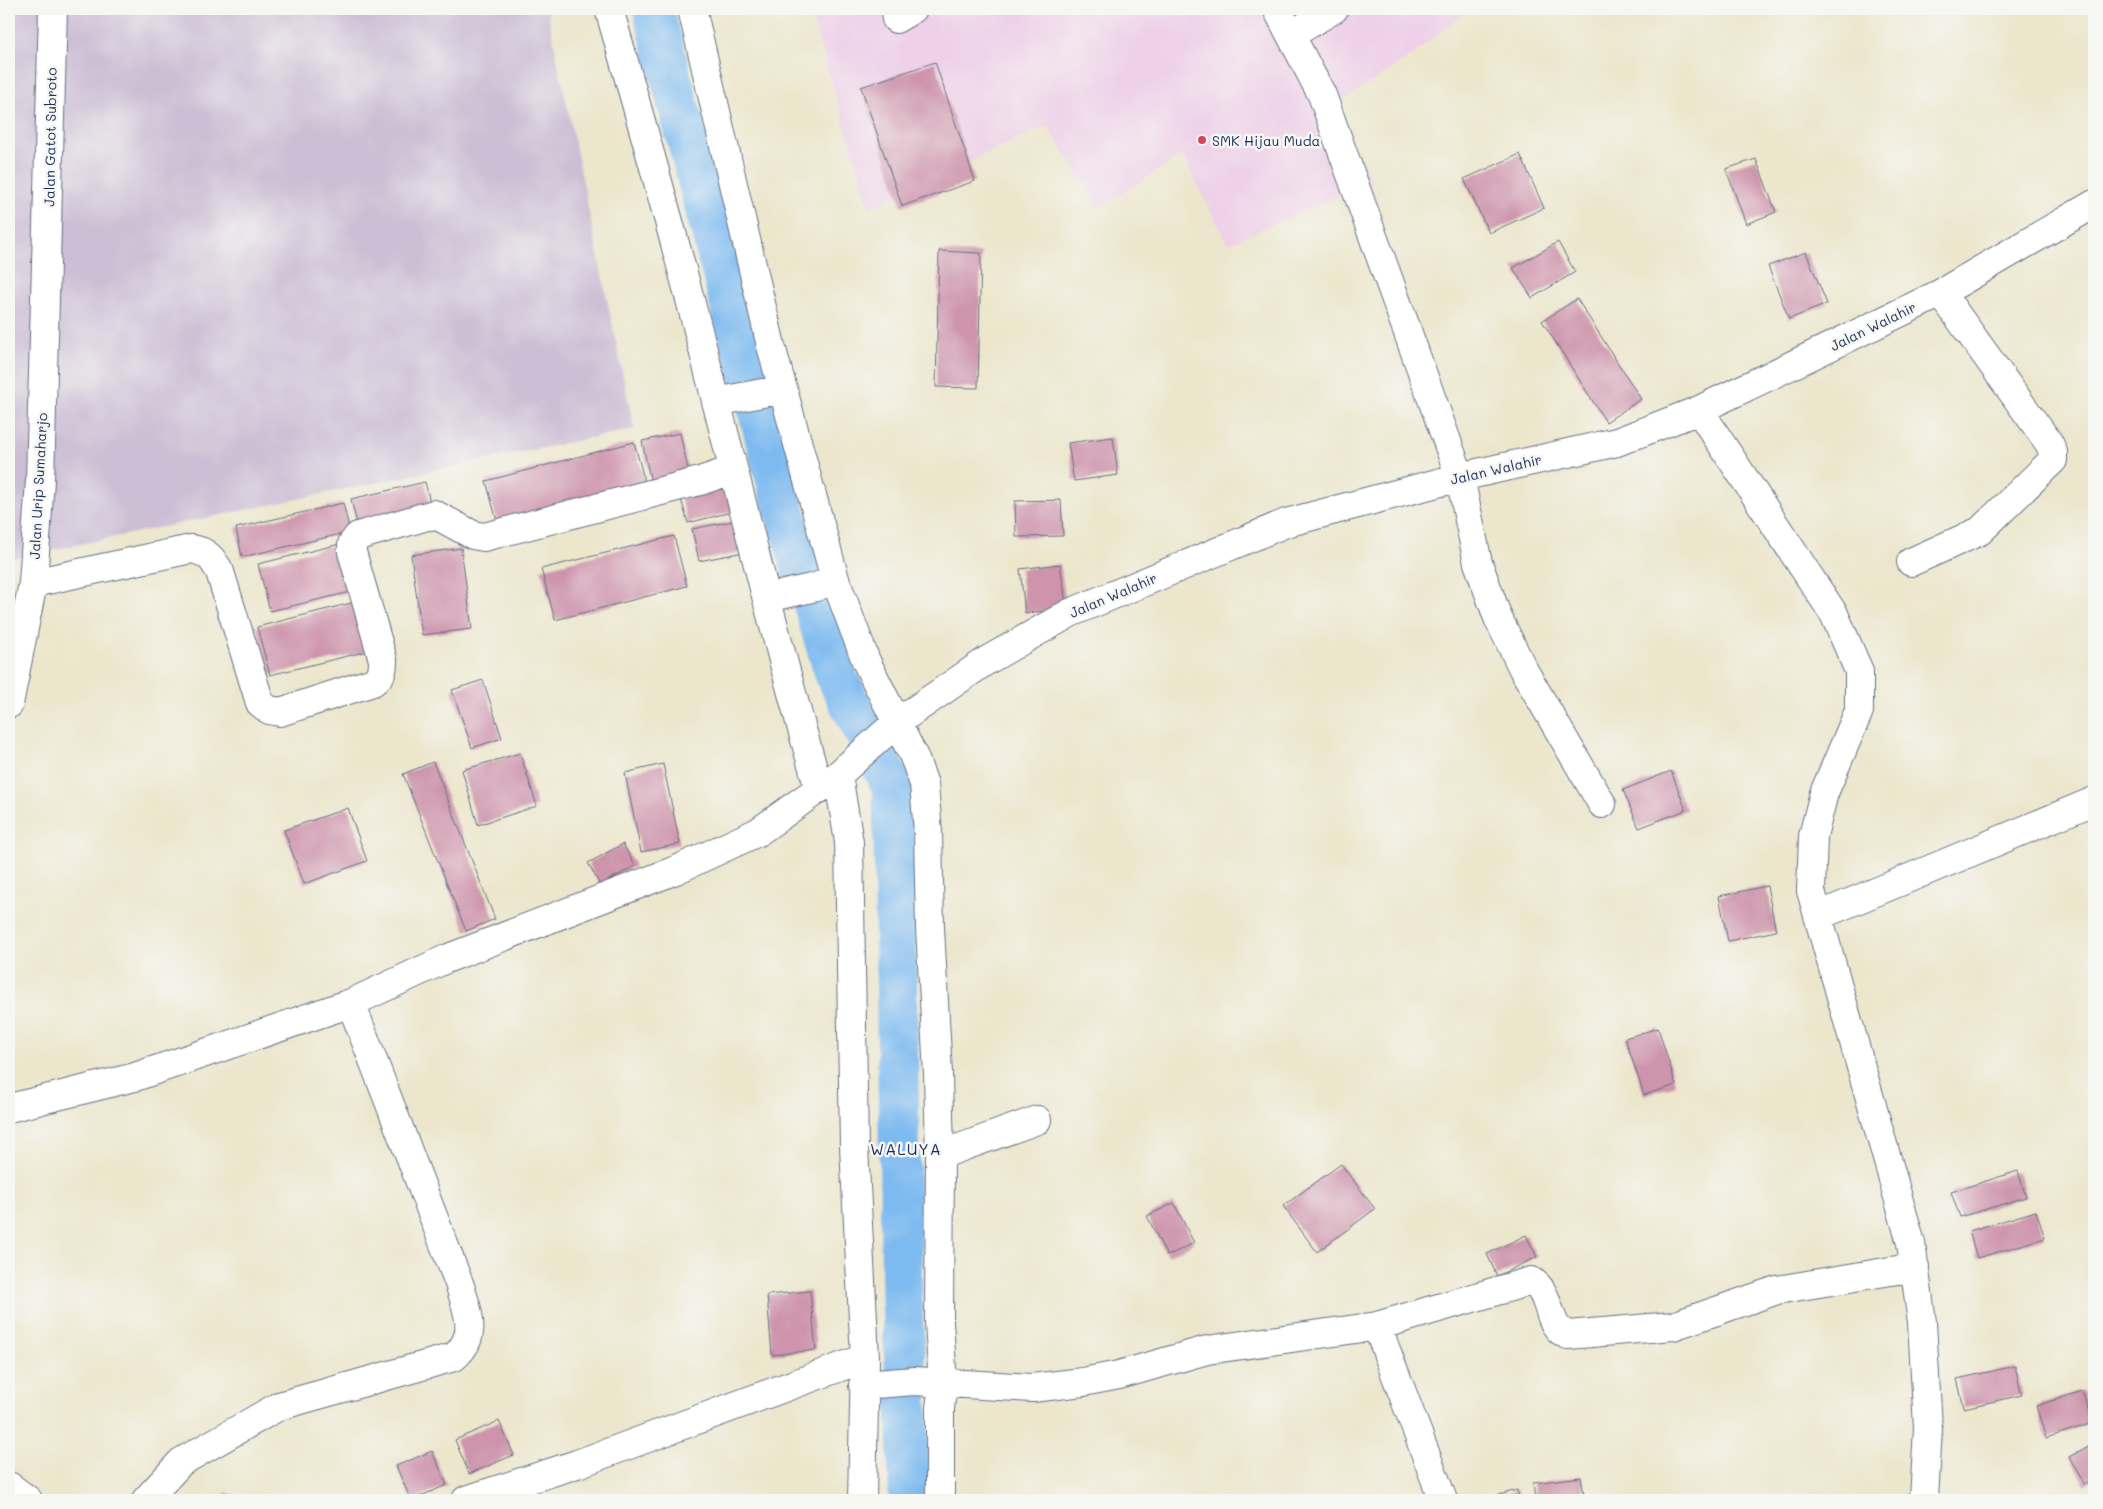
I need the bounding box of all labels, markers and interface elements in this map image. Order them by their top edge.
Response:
street label: Jalan Gatot Subroto [39,67,61,207]
place label: SMK Hijau Muda [1212,131,1320,150]
marker: SMK Hijau Muda [1196,134,1208,146]
street label: Jalan Walahir [1827,297,1919,355]
street label: Jalan Urip Sumaharjo [25,412,51,560]
street label: Jalan Walahir [1448,449,1544,489]
street label: Jalan Walahir [1066,568,1160,622]
district label: WALUYA [870,1138,942,1159]

